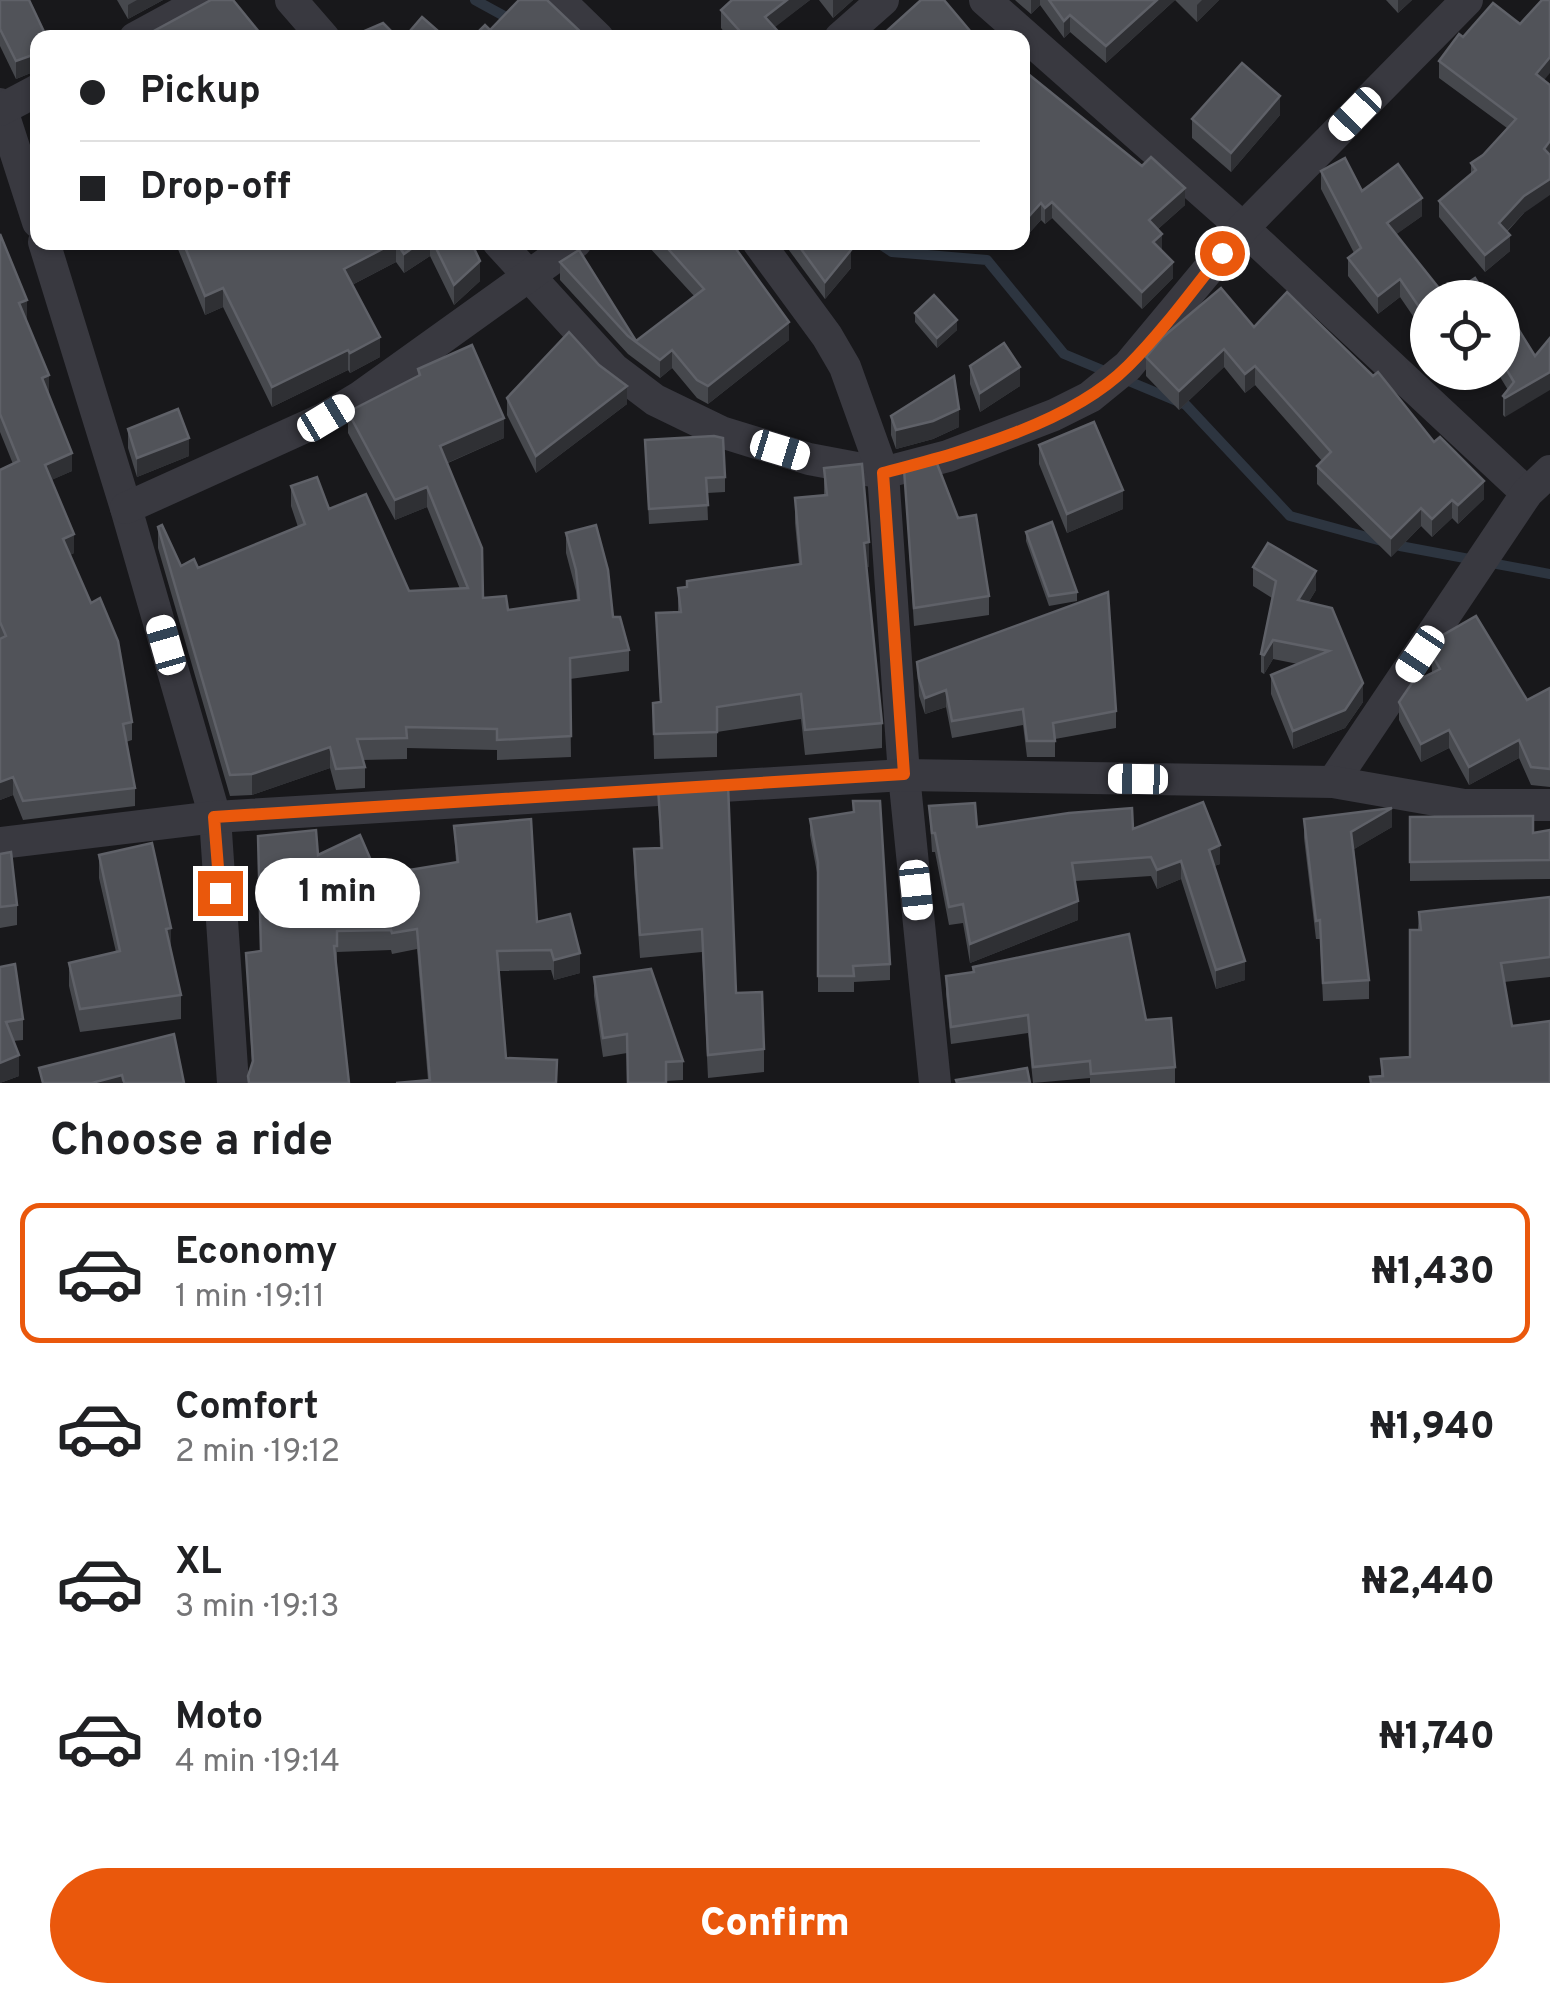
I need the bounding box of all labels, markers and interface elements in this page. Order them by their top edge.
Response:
text: Pickup [140,68,261,117]
car [1323,82,1387,146]
text: Drop-off [140,164,291,213]
route start [1200,231,1245,276]
map controls [1410,280,1520,390]
button: locate [1410,280,1520,390]
car [293,390,359,446]
car [747,427,813,473]
car [143,612,189,678]
car [1391,621,1449,687]
car [1108,763,1168,795]
callout: 1 min [255,858,420,928]
car [898,859,934,921]
route end [198,871,243,916]
text: 1 min [298,873,377,913]
text: Choose a ride [50,1114,333,1171]
icon: car [55,1228,145,1318]
text: Economy [175,1229,337,1278]
text: ₦1,430 [1371,1249,1495,1298]
text: 1 min · 19:11 [175,1278,325,1318]
icon: car [55,1383,145,1473]
text: Comfort [175,1384,319,1433]
text: ₦1,940 [1370,1404,1495,1453]
text: 2 min · 19:12 [175,1433,340,1473]
icon: car [55,1538,145,1628]
text: XL [175,1539,222,1588]
text: ₦2,440 [1362,1559,1495,1608]
text: 3 min · 19:13 [175,1588,340,1628]
icon: car [55,1693,145,1783]
text: Moto [175,1694,263,1743]
text: ₦1,740 [1379,1714,1495,1763]
text: 4 min · 19:14 [175,1743,340,1783]
button: Confirm [50,1868,1500,1983]

